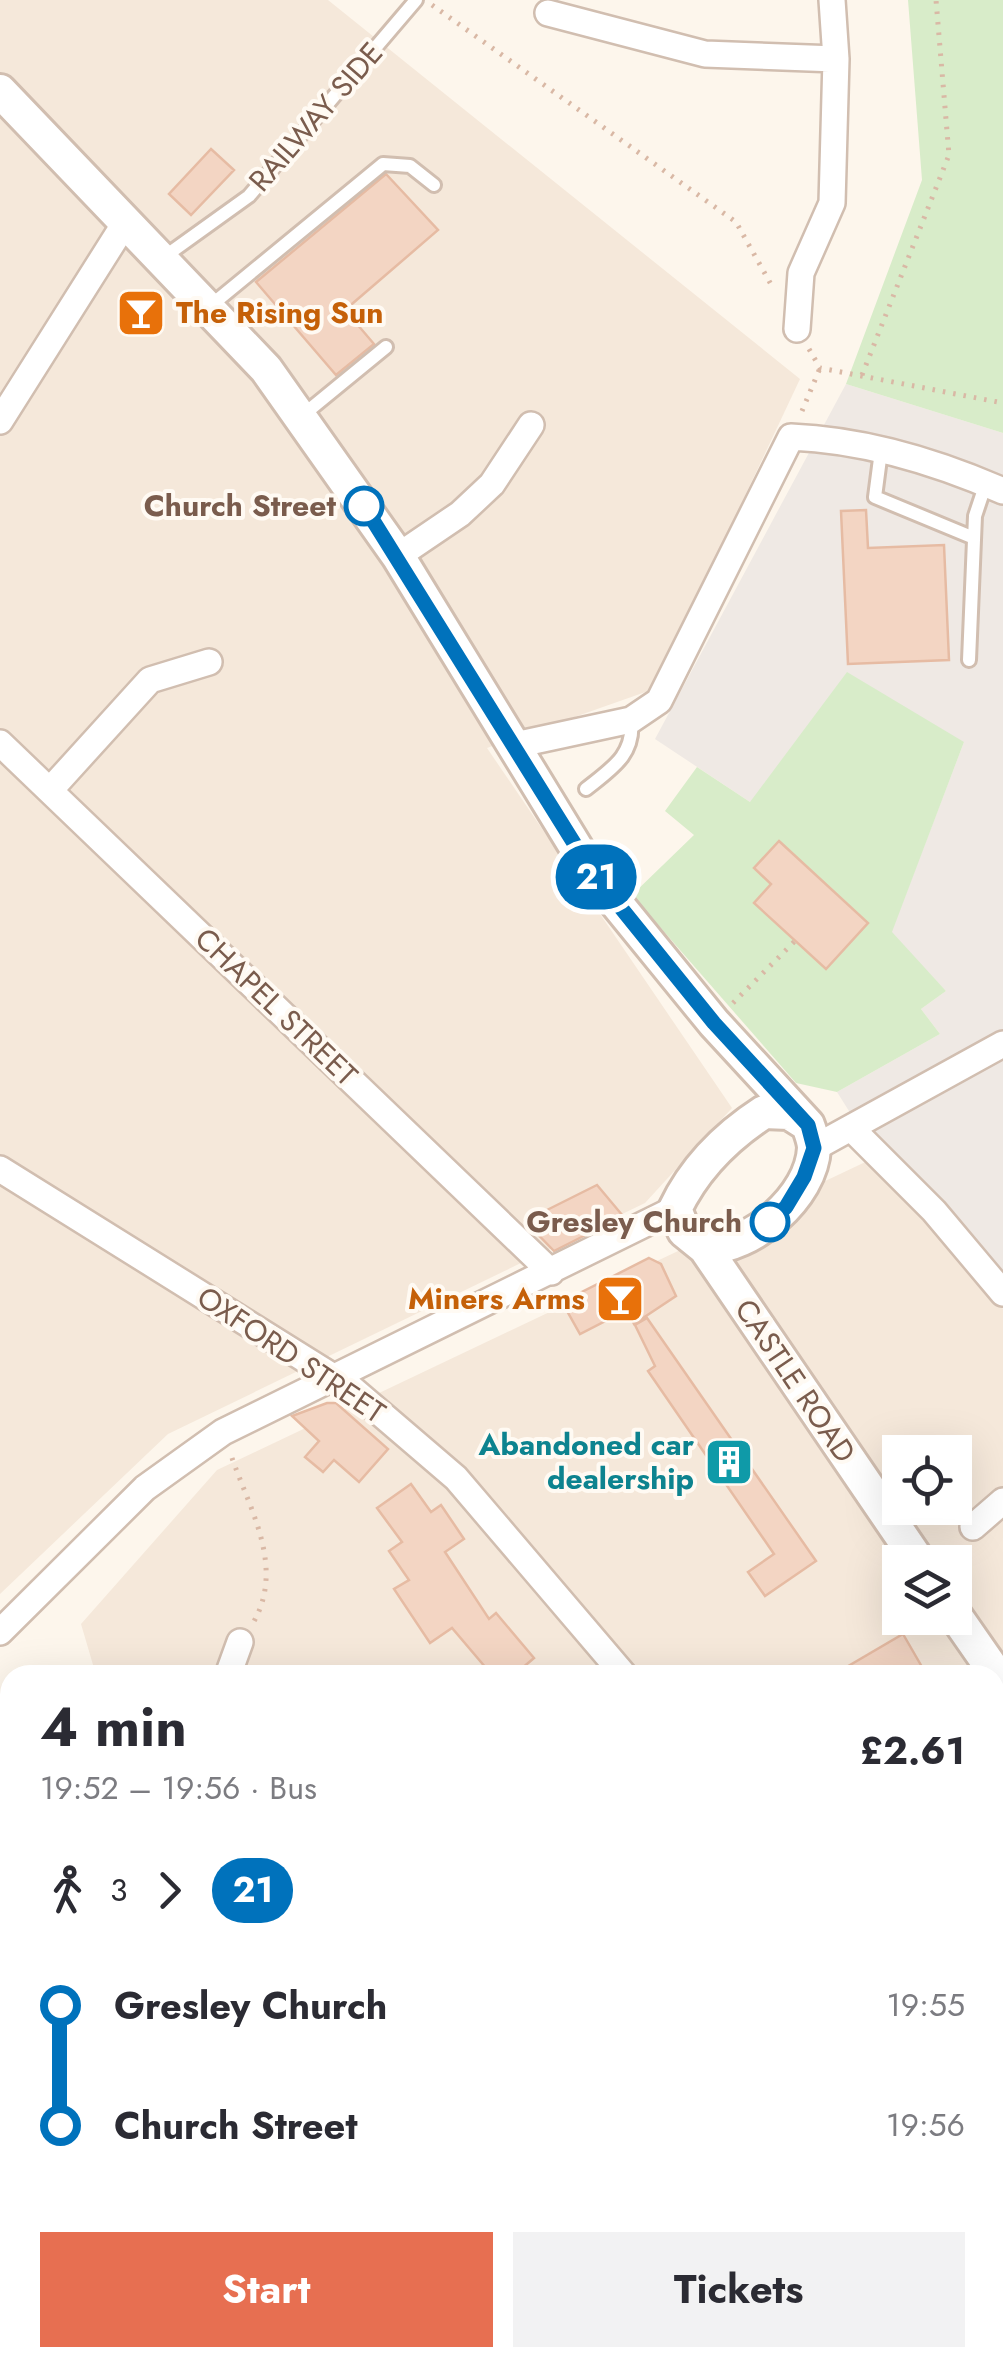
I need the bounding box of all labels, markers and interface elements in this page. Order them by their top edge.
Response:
street label: RAILWAY SIDE [239,33,393,201]
bar icon: The Rising Sun [115,287,167,339]
place label: The Rising Sun [176,291,384,334]
place label: Church Street [144,484,336,527]
marker: Church Street [345,487,383,525]
line badge: 21 [551,844,641,910]
text: 21 [576,852,616,902]
street label: CHAPEL STREET [185,918,367,1096]
place label: Gresley Church [526,1200,742,1243]
marker: Gresley Church [751,1203,789,1241]
bar icon: Miners Arms [594,1273,646,1325]
street label: OXFORD STREET [189,1276,394,1434]
place label: Miners Arms [408,1277,585,1320]
street label: CASTLE ROAD [725,1290,866,1471]
place label: Abandoned car dealership [478,1423,695,1500]
map controls [882,1435,972,1635]
button: locate [882,1435,972,1525]
building icon: Abandoned car dealership [703,1436,755,1488]
button: layers [882,1545,972,1635]
text: 4 min [40,1687,187,1767]
text: £2.61 [860,1723,965,1778]
text: 19:52 – 19:56 · Bus [40,1765,317,1811]
icon: walk [40,1863,95,1918]
icon: forward [142,1863,197,1918]
text: 21 [232,1865,273,1915]
text: 3 [110,1867,127,1913]
text: Gresley Church [114,1978,387,2033]
text: 19:55 [886,1982,965,2028]
text: Church Street [114,2098,357,2153]
text: 19:56 [886,2102,965,2148]
button: Start [40,2232,493,2347]
button: Tickets [513,2232,965,2347]

